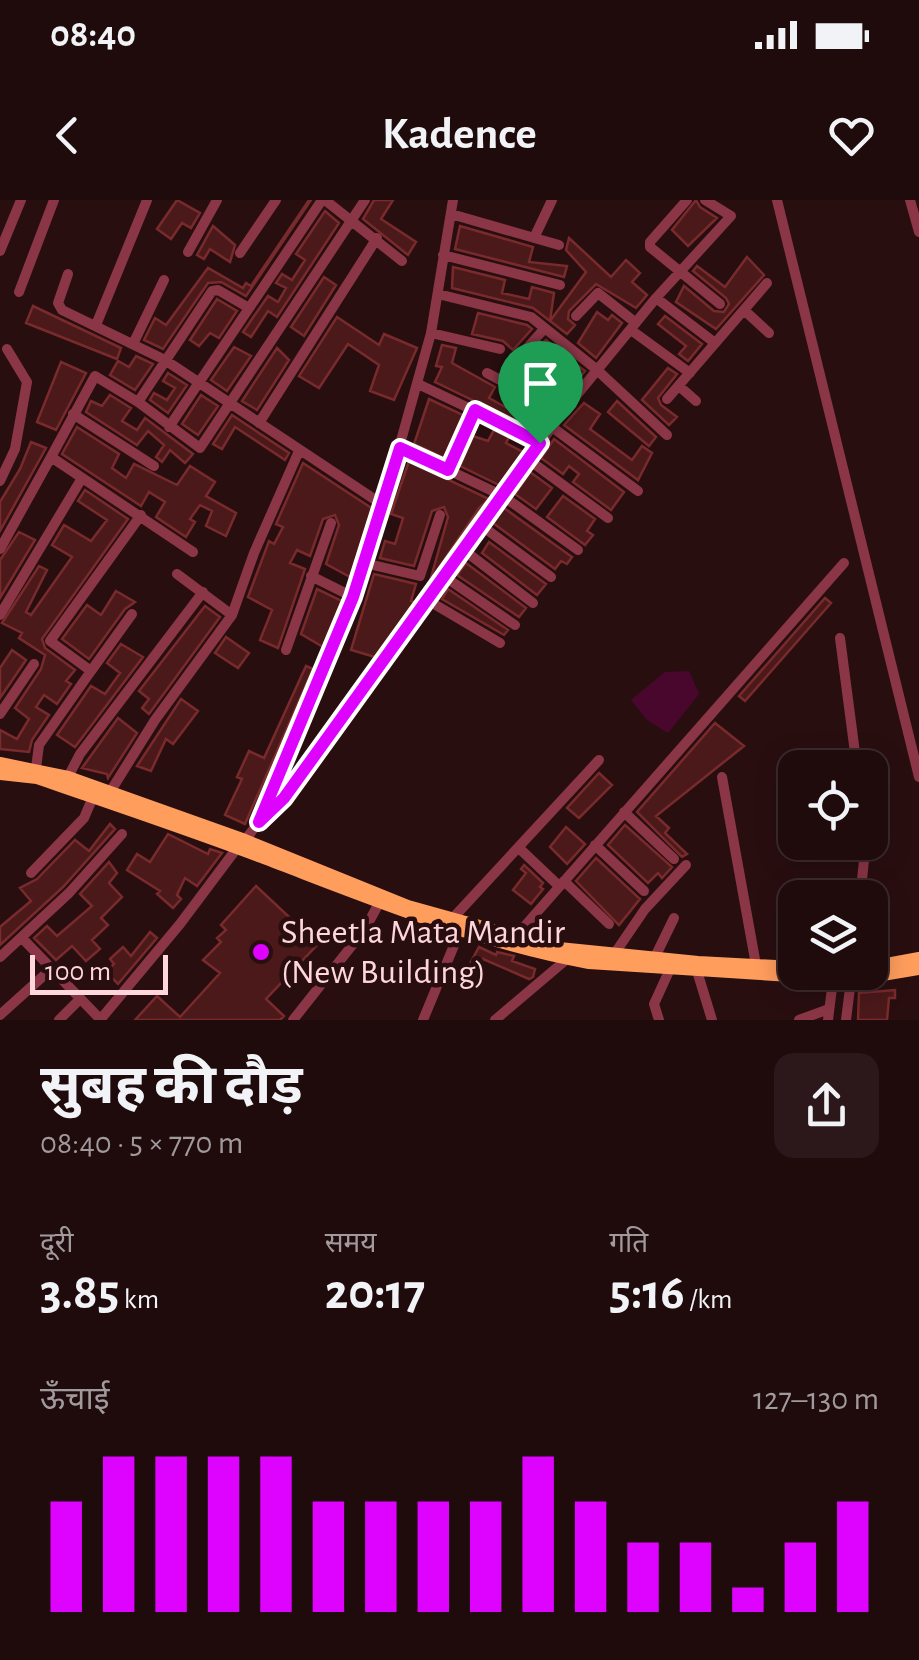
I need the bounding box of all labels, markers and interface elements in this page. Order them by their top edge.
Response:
text: 08:40 [50,16,136,54]
icon: back [40,108,95,163]
icon: heart [824,108,879,163]
text: Kadence [382,112,537,157]
pin [498,341,583,444]
icon: arrive [513,356,568,411]
map controls [778,750,888,990]
button: locate [778,750,888,860]
button: layers [778,880,888,990]
place label: Sheetla Mata Mandir (New Building) [281,915,566,990]
marker: Sheetla Mata Mandir (New Building) [250,941,272,963]
scale bar [30,950,168,994]
text: 100 m [45,958,111,986]
button: share [774,1053,879,1158]
text: सुबह की दौड़ [40,1059,303,1114]
text: 08:40 · 5 × 770 m [40,1127,243,1159]
text: दूरी [40,1230,74,1258]
text: समय [325,1230,377,1258]
text: गति [609,1230,648,1258]
text: 3.85 [40,1268,119,1318]
text: 20:17 [325,1268,425,1318]
text: 5:16 [609,1268,685,1318]
text: km [119,1286,159,1314]
text: /km [685,1286,732,1314]
text: ऊँचाई [40,1383,109,1415]
text: 127–130 m [753,1383,879,1415]

